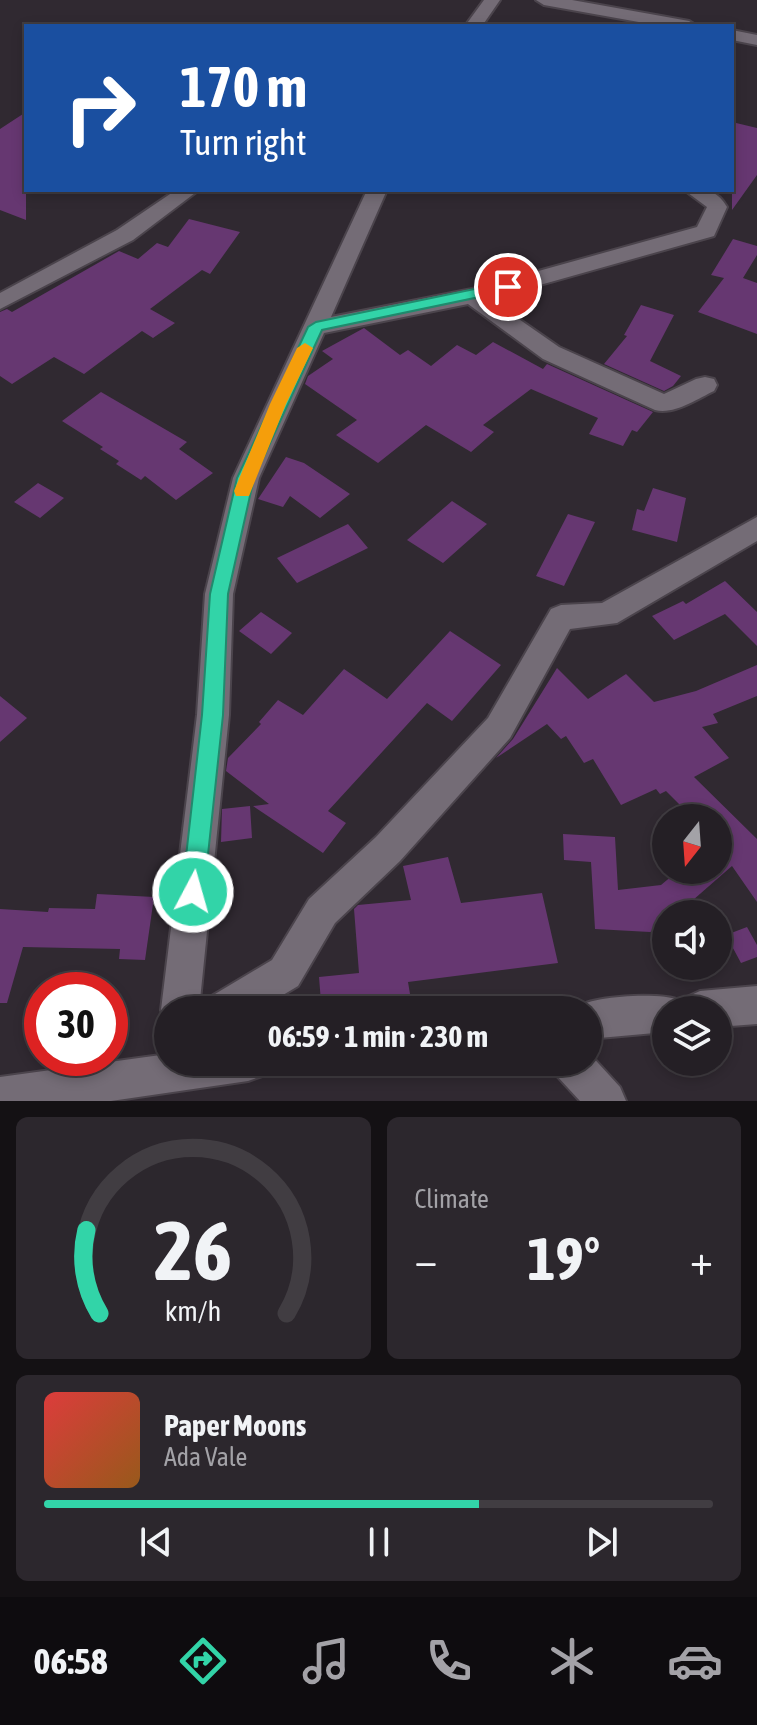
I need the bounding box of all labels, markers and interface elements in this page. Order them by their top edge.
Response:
text: 170 m [180,55,307,119]
icon: right [48,56,152,160]
text: Turn right [180,121,307,163]
pin [474,253,542,321]
icon: arrive [486,265,530,309]
north arrow [652,804,732,884]
map controls [652,804,732,1076]
position arrow [151,850,235,934]
button: sound [652,900,732,980]
speed limit sign: 30 [24,972,128,1076]
button: layers [652,996,732,1076]
text: 06:59 · 1 min · 230 m [268,1019,488,1053]
text: Climate [415,1184,489,1214]
text: 26 [154,1202,232,1298]
text: 19° [527,1224,600,1293]
text: − [415,1234,437,1284]
text: + [690,1234,713,1284]
text: km/h [165,1294,222,1327]
text: Paper Moons [164,1408,306,1442]
text: Ada Vale [164,1442,247,1472]
icon: previous [134,1520,178,1564]
icon: pause [357,1520,401,1564]
icon: next [580,1520,624,1564]
icon: directions [175,1633,231,1689]
icon: music [298,1633,354,1689]
icon: phone [421,1633,477,1689]
icon: climate [544,1633,600,1689]
icon: car [667,1633,723,1689]
text: 06:58 [34,1640,108,1682]

